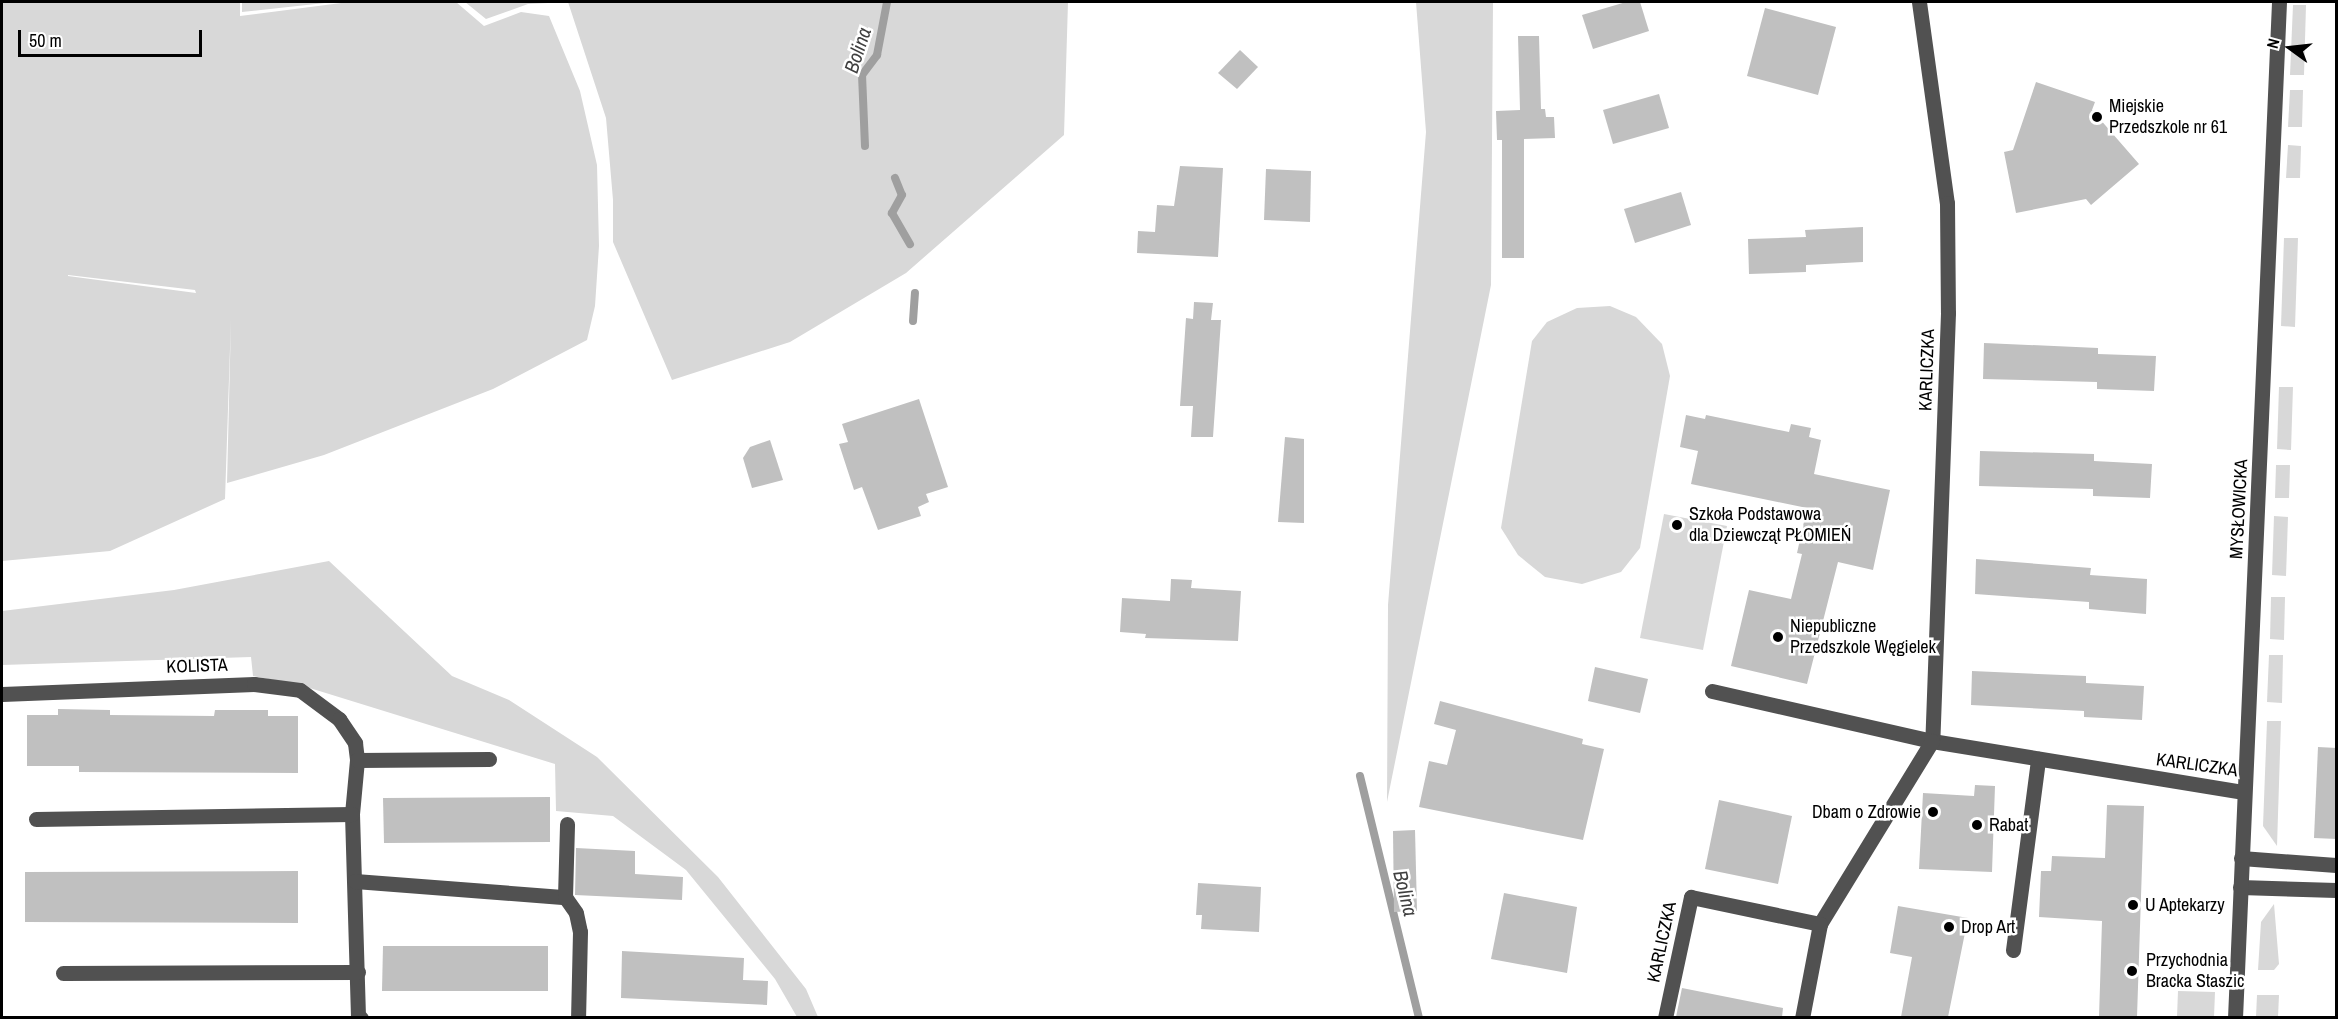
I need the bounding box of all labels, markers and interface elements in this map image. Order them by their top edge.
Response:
scale bar [21,18,206,56]
north arrow [2260,18,2320,78]
water label: Bolina [838,24,876,76]
text: 50 m [29,28,62,53]
text: N [2261,36,2284,51]
place label: Miejskie Przedszkole nr 61 [2109,96,2227,138]
marker: Miejskie Przedszkole nr 61 [2090,110,2104,124]
street label: KARLICZKA [1915,329,1939,411]
street label: MYSŁOWICKA [2226,458,2252,560]
place label: Szkoła Podstawowa dla Dziewcząt PŁOMIEŃ [1689,504,1851,546]
marker: Szkoła Podstawowa dla Dziewcząt PŁOMIEŃ [1670,518,1684,532]
place label: Niepubliczne Przedszkole Węgielek [1790,616,1936,658]
marker: Niepubliczne Przedszkole Węgielek [1771,630,1785,644]
street label: KOLISTA [166,654,228,678]
street label: KARLICZKA [2155,749,2239,781]
place label: Dbam o Zdrowie [1812,801,1921,823]
marker: Dbam o Zdrowie [1926,805,1940,819]
place label: Rabat [1989,814,2028,836]
marker: Rabat [1970,818,1984,832]
water label: Bolina [1389,868,1423,918]
place label: U Aptekarzy [2145,894,2225,916]
marker: U Aptekarzy [2126,898,2140,912]
street label: KARLICZKA [1643,900,1681,984]
place label: Drop Art [1961,916,2016,938]
marker: Drop Art [1942,920,1956,934]
place label: Przychodnia Bracka Staszic [2146,950,2244,992]
marker: Przychodnia Bracka Staszic [2123,962,2141,980]

